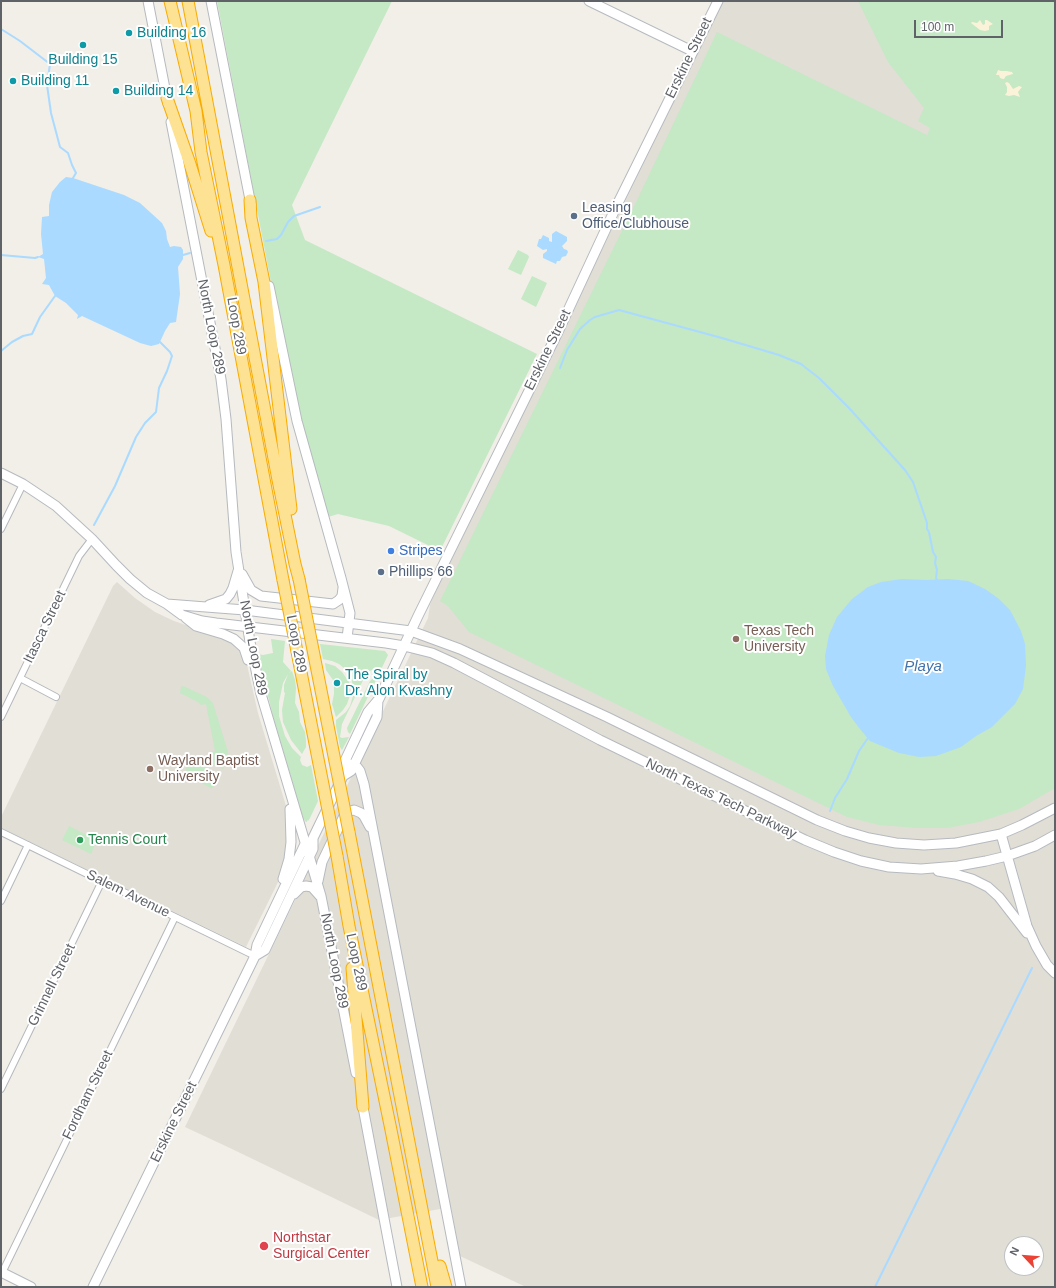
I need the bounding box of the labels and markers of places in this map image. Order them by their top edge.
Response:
place label: Building 16 [137,25,206,41]
marker: Building 16 [124,28,134,38]
marker: Building 15 [78,40,88,50]
place label: Building 15 [48,52,118,68]
place label: Building 11 [21,73,89,89]
marker: Building 11 [8,76,18,86]
place label: Building 14 [124,83,193,99]
marker: Building 14 [111,86,121,96]
place label: Leasing Office/Clubhouse [582,200,689,232]
marker: Leasing Office/Clubhouse [569,211,579,221]
place label: Stripes [399,543,443,559]
marker: Stripes [386,546,396,556]
place label: Phillips 66 [389,564,453,580]
marker: Phillips 66 [376,567,386,577]
place label: Texas Tech University [744,623,814,656]
marker: Texas Tech University [731,634,741,644]
place label: The Spiral by Dr. Alon Kvashny [345,667,452,700]
marker: The Spiral by Dr. Alon Kvashny [332,678,342,688]
place label: Wayland Baptist University [158,753,259,786]
marker: Wayland Baptist University [145,764,155,774]
place label: Tennis Court [88,832,167,848]
marker: Tennis Court [75,835,85,845]
place label: Northstar Surgical Center [273,1230,369,1262]
marker: Northstar Surgical Center [258,1240,270,1252]

